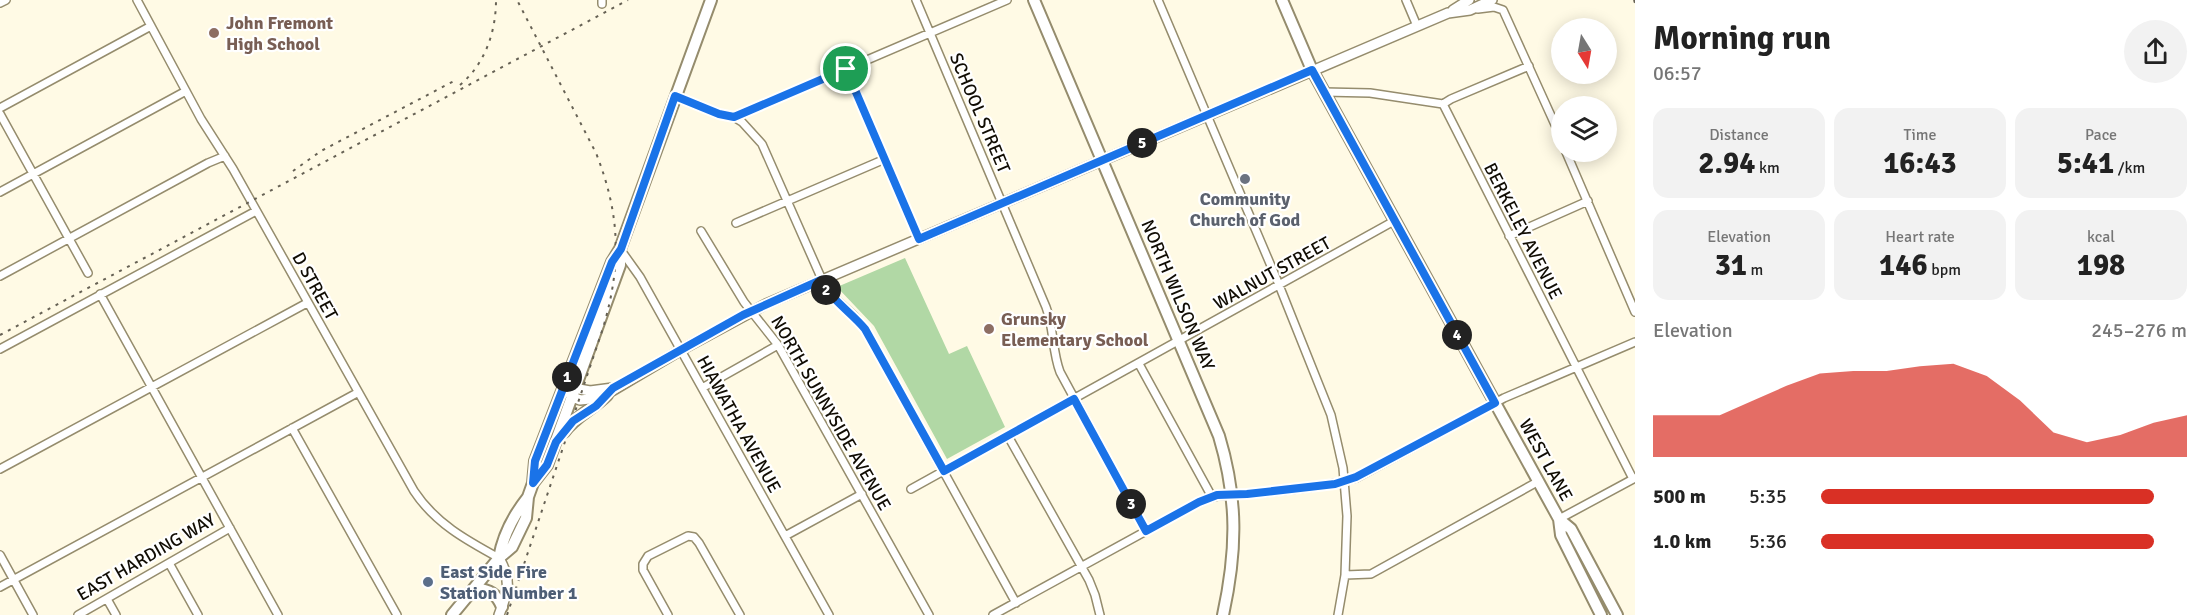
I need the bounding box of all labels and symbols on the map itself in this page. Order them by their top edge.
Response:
place label: John Fremont High School [226,12,333,55]
north arrow [1551,18,1617,84]
marker: John Fremont High School [207,26,221,40]
pin [820,43,871,94]
street label: SCHOOL STREET [945,50,1015,176]
pin: 5 [1127,128,1157,158]
street label: BERKELEY AVENUE [1479,159,1567,303]
marker: Community Church of God [1238,172,1252,186]
place label: Community Church of God [1190,188,1301,231]
street label: NORTH WILSON WAY [1136,216,1220,374]
street label: WALNUT STREET [1210,232,1335,314]
street label: D STREET [287,248,343,324]
pin: 2 [811,275,841,305]
place label: Grunsky Elementary School [1001,308,1149,351]
street label: NORTH SUNNYSIDE AVENUE [766,312,896,514]
pin: 4 [1442,320,1472,350]
marker: Grunsky Elementary School [982,322,996,336]
street label: HIAWATHA AVENUE [692,351,786,497]
pin: 1 [552,362,582,392]
street label: WEST LANE [1514,415,1578,505]
pin: 3 [1116,489,1146,519]
street label: EAST HARDING WAY [73,508,219,606]
place label: East Side Fire Station Number 1 [440,561,578,604]
marker: East Side Fire Station Number 1 [421,575,435,589]

